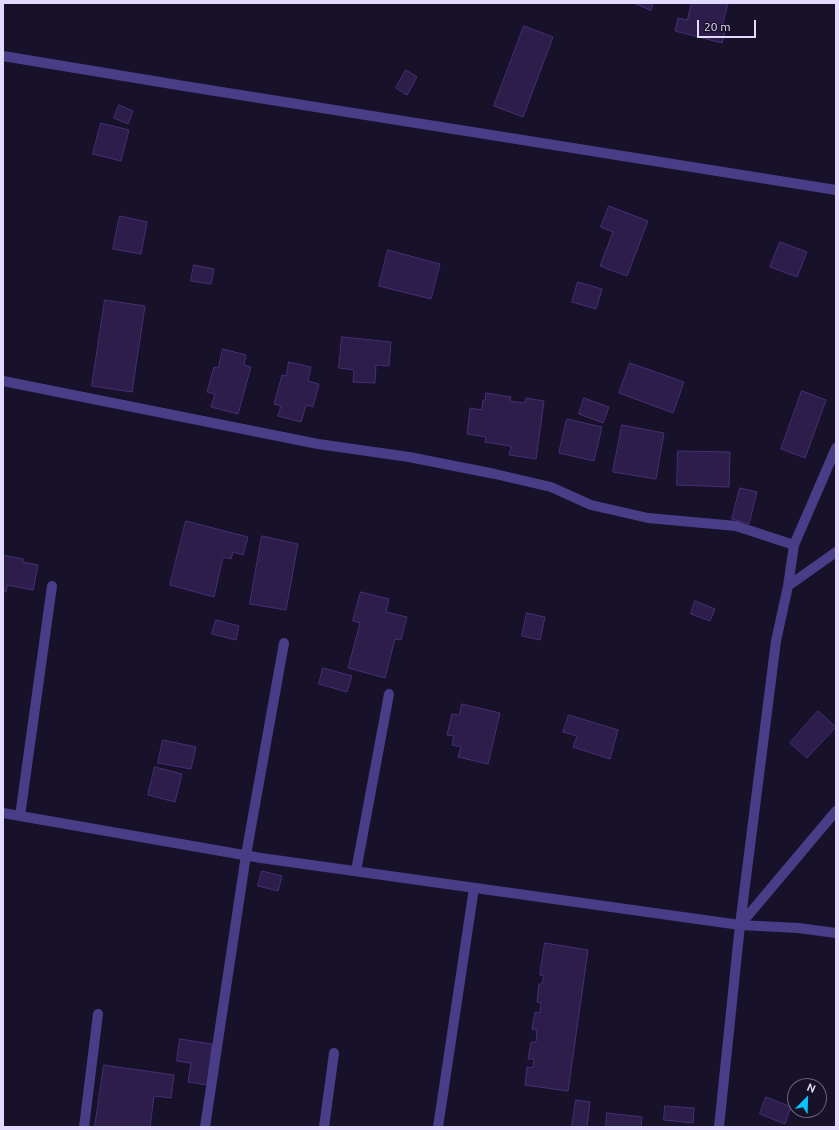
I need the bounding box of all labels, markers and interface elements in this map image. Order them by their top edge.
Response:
scale bar [699,12,758,38]
text: 20 m [704,20,731,33]
north arrow [787,1078,827,1118]
text: N [805,1081,817,1095]

